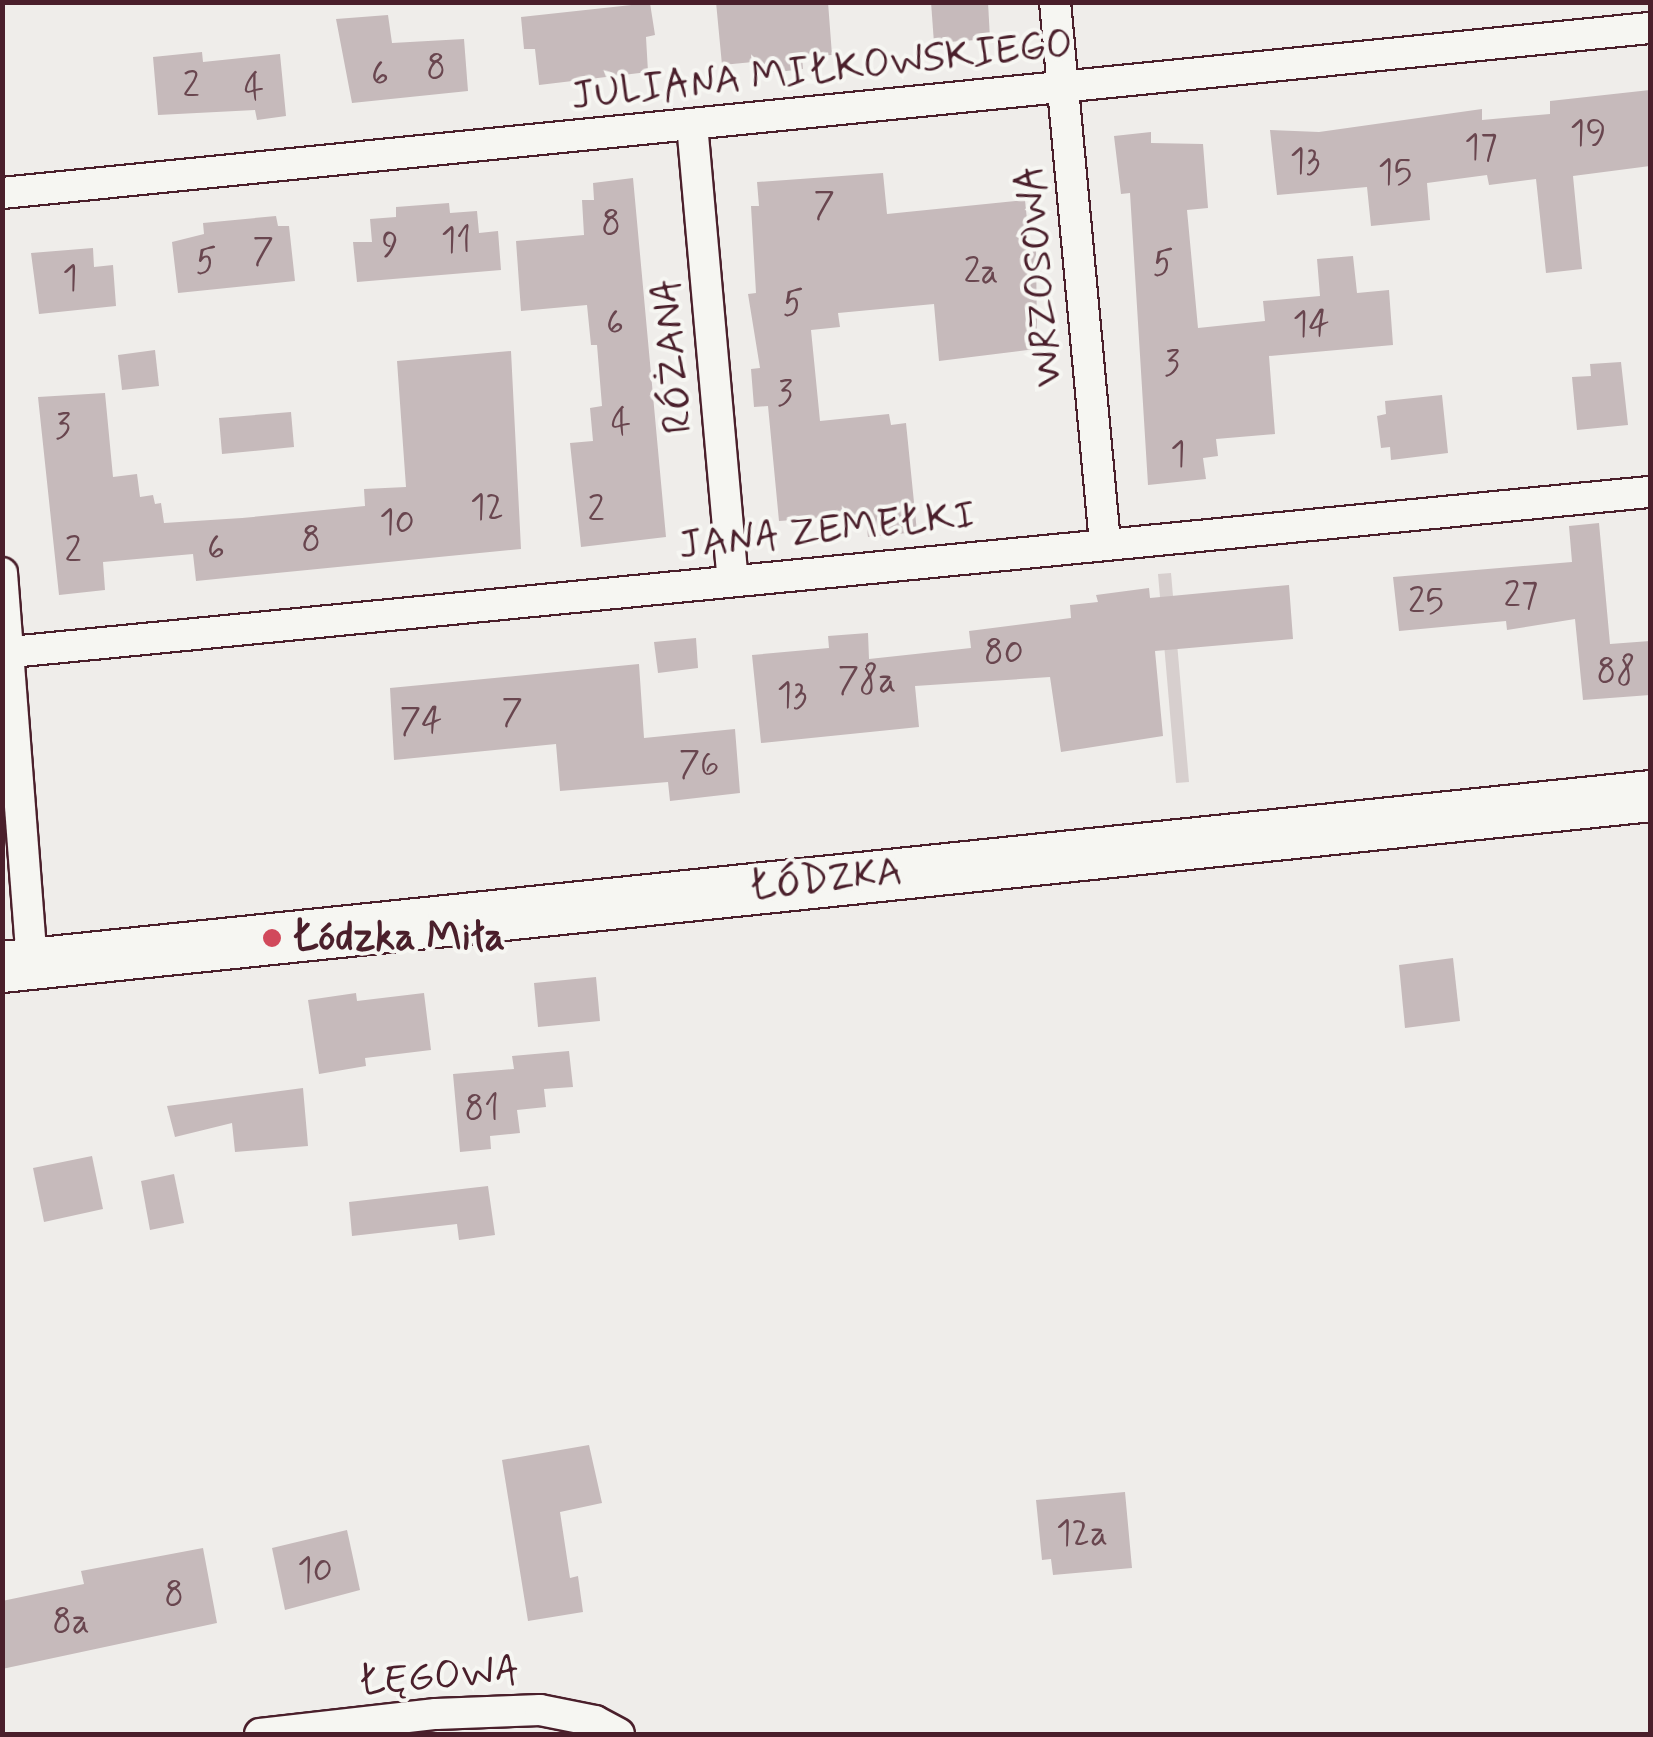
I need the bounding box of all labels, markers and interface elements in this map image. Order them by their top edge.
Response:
street label: JULIANA MIŁKOWSKIEGO [570,21,1074,121]
house number: 8 [426,47,446,89]
house number: 6 [371,54,389,96]
house number: 2 [182,65,200,107]
house number: 4 [244,67,264,109]
house number: 19 [1570,113,1606,155]
house number: 17 [1464,127,1498,169]
house number: 13 [1290,141,1320,183]
house number: 15 [1378,152,1412,194]
street label: WRZOSOWA [1006,163,1074,389]
house number: 7 [813,185,835,227]
house number: 8 [601,203,621,245]
house number: 11 [441,220,471,262]
house number: 9 [381,225,399,267]
house number: 7 [252,231,274,273]
house number: 5 [196,241,216,283]
house number: 5 [1153,243,1173,285]
house number: 2a [963,251,999,293]
house number: 1 [62,258,78,300]
street label: RÓŻANA [642,276,704,436]
house number: 5 [783,283,803,325]
house number: 6 [606,303,624,345]
house number: 14 [1293,304,1329,346]
house number: 3 [1164,343,1180,385]
house number: 3 [777,373,793,415]
house number: 4 [611,402,631,444]
house number: 3 [55,406,71,448]
house number: 1 [1170,434,1186,476]
house number: 12 [470,487,504,529]
house number: 2 [587,489,605,531]
street label: JANA ZEMEŁKI [672,491,982,571]
house number: 10 [379,502,415,544]
house number: 8 [301,519,321,561]
house number: 6 [207,528,225,570]
house number: 2 [64,530,82,572]
house number: 27 [1504,575,1538,617]
house number: 25 [1408,581,1444,623]
house number: 80 [984,632,1024,674]
house number: 88 [1597,651,1635,693]
house number: 78a [838,660,896,702]
house number: 13 [777,675,807,717]
house number: 7 [501,692,523,734]
house number: 74 [400,701,442,743]
house number: 76 [679,744,719,786]
street label: ŁÓDZKA [747,848,905,912]
place label: Łódzka Miła [292,914,505,962]
marker: Łódzka Miła [261,927,283,949]
house number: 81 [465,1088,499,1130]
house number: 12a [1056,1513,1108,1555]
house number: 10 [297,1550,333,1592]
house number: 8 [164,1574,184,1616]
house number: 8a [52,1601,90,1643]
street label: ŁĘGOWA [357,1647,521,1707]

